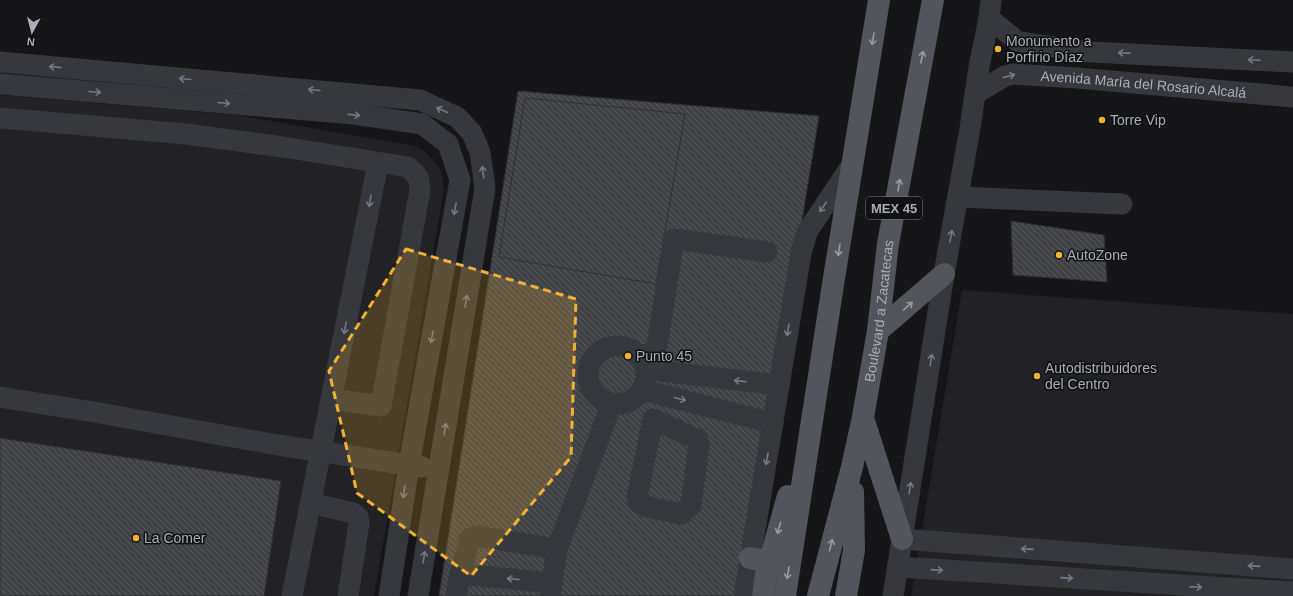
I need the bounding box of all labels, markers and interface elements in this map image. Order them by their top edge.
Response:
north arrow [12,12,52,52]
one-way arrow [869,32,877,45]
place label: Monumento a Porfirio Díaz [1006,33,1092,65]
text: N [26,35,35,48]
marker: Monumento a Porfirio Díaz [993,44,1003,54]
one-way arrow [1118,50,1131,57]
one-way arrow [918,51,926,64]
one-way arrow [1248,57,1261,64]
one-way arrow [49,63,62,71]
street label: Avenida María del Rosario Alcalá [1040,68,1247,101]
one-way arrow [1003,72,1016,79]
one-way arrow [179,75,192,82]
one-way arrow [308,87,321,94]
one-way arrow [88,88,101,95]
one-way arrow [217,99,230,106]
one-way arrow [436,105,448,113]
one-way arrow [347,111,360,118]
place label: Torre Vip [1110,112,1166,128]
marker: Torre Vip [1097,115,1107,125]
one-way arrow [479,166,487,179]
one-way arrow [895,179,903,192]
one-way arrow [366,194,374,207]
road number: MEX 45 [866,197,922,219]
one-way arrow [450,202,458,215]
one-way arrow [819,202,827,213]
one-way arrow [948,230,956,243]
street label: Boulevard a Zacatecas [861,238,897,383]
one-way arrow [835,243,843,256]
place label: AutoZone [1067,247,1128,263]
marker: AutoZone [1054,250,1064,260]
one-way arrow [462,295,470,308]
one-way arrow [902,301,913,310]
one-way arrow [340,322,348,335]
one-way arrow [784,324,792,337]
one-way arrow [427,330,435,343]
place label: Punto 45 [636,348,692,364]
marker: Punto 45 [623,351,633,361]
one-way arrow [927,354,935,367]
place label: Autodistribuidores del Centro [1045,360,1157,392]
marker: Autodistribuidores del Centro [1032,371,1042,381]
one-way arrow [734,377,747,385]
one-way arrow [673,396,686,404]
one-way arrow [441,423,449,436]
one-way arrow [763,452,771,465]
one-way arrow [906,482,914,495]
one-way arrow [400,485,408,498]
one-way arrow [775,522,782,535]
place label: La Comer [144,530,206,546]
marker: La Comer [131,533,141,543]
one-way arrow [828,539,836,552]
one-way arrow [1021,545,1034,552]
one-way arrow [420,551,428,564]
one-way arrow [1248,562,1261,570]
one-way arrow [784,566,792,579]
one-way arrow [930,566,943,573]
one-way arrow [1060,575,1073,582]
one-way arrow [507,576,520,583]
one-way arrow [1189,583,1202,590]

